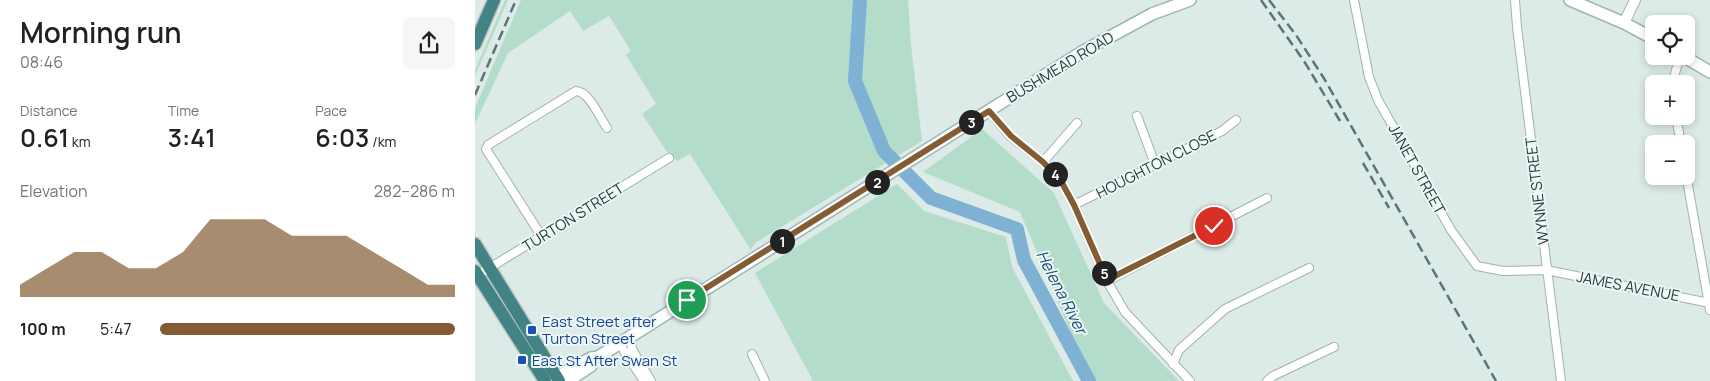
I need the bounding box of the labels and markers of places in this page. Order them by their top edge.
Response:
pin: 3 [959,110,983,134]
pin: 4 [1043,162,1067,186]
pin: 2 [865,170,889,194]
pin [1193,205,1235,247]
pin: 1 [769,228,795,254]
pin: 5 [1091,260,1117,286]
pin [666,279,708,321]
place label: East Street after Turton Street [542,311,657,349]
marker: East Street after Turton Street [526,324,538,336]
place label: East St After Swan St [532,350,677,371]
marker: East St After Swan St [516,354,528,366]

